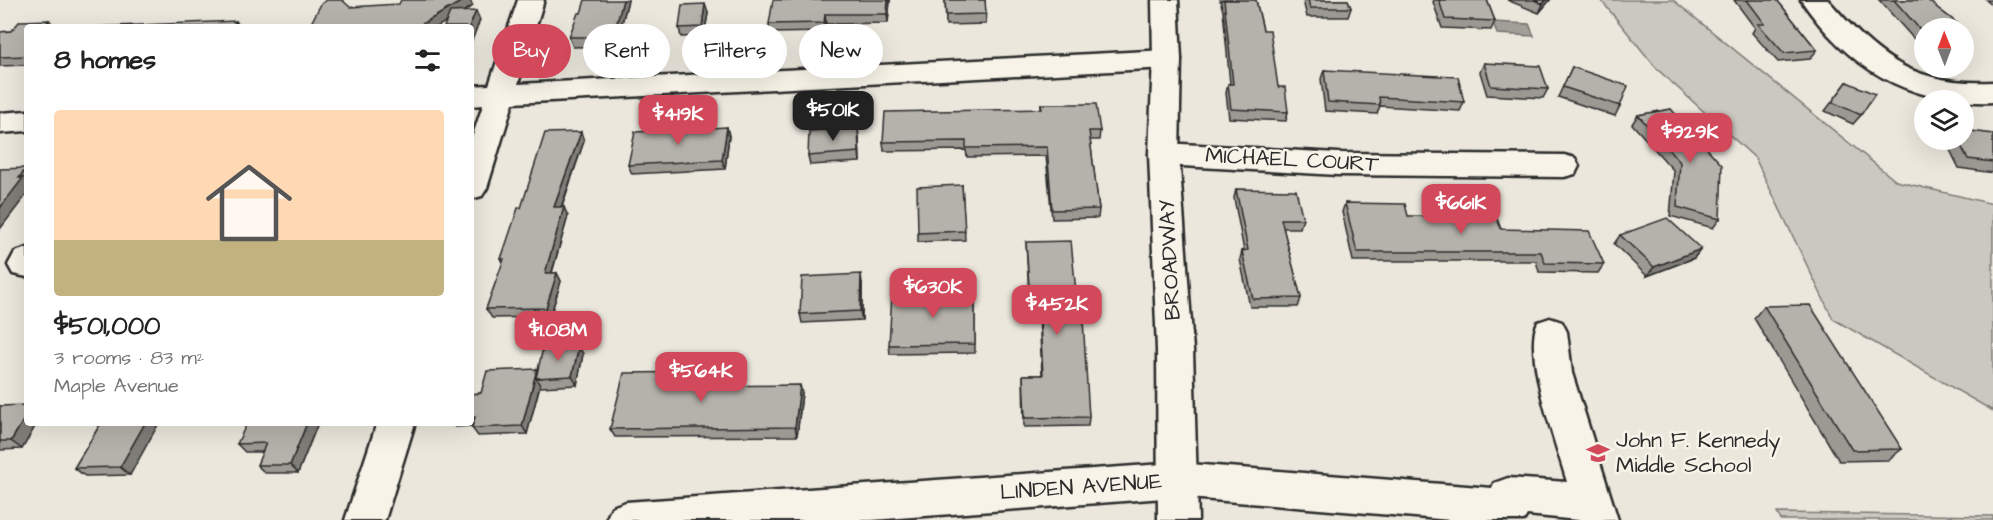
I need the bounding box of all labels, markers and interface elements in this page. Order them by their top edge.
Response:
north arrow [1914,18,1974,78]
map controls [1914,18,1974,150]
chip: Buy [492,24,571,78]
chip: Rent [583,24,670,78]
chip: Filters [682,24,787,78]
chip: New [799,24,883,78]
text: 8 homes [54,42,156,78]
icon: filters [411,44,444,77]
button: layers [1914,90,1974,150]
pin: $501K [791,91,875,142]
pin: $419K [636,95,720,146]
text: $501K [807,96,859,124]
text: $419K [653,100,703,128]
pin: $929K [1648,113,1732,164]
text: $929K [1661,118,1719,146]
street label: MICHAEL COURT [1204,140,1380,180]
icon: home [195,149,303,257]
pin: $661K [1419,184,1503,235]
text: $661K [1436,189,1486,217]
street label: BROADWAY [1151,199,1189,321]
pin: $630K [891,268,975,319]
text: $630K [904,273,962,301]
pin: $452K [1015,285,1099,336]
text: $452K [1026,290,1088,318]
text: $501,000 [54,308,160,344]
pin: $1.08M [509,311,607,362]
text: $1.08M [529,316,587,344]
text: 3 rooms · 83 m² [54,344,204,372]
pin: $564K [659,352,743,403]
text: $564K [669,357,733,385]
text: Maple Avenue [54,372,179,400]
place label: John F. Kennedy Middle School [1616,425,1780,481]
school or university icon: John F. Kennedy Middle School [1585,440,1611,466]
street label: LINDEN AVENUE [999,466,1163,508]

